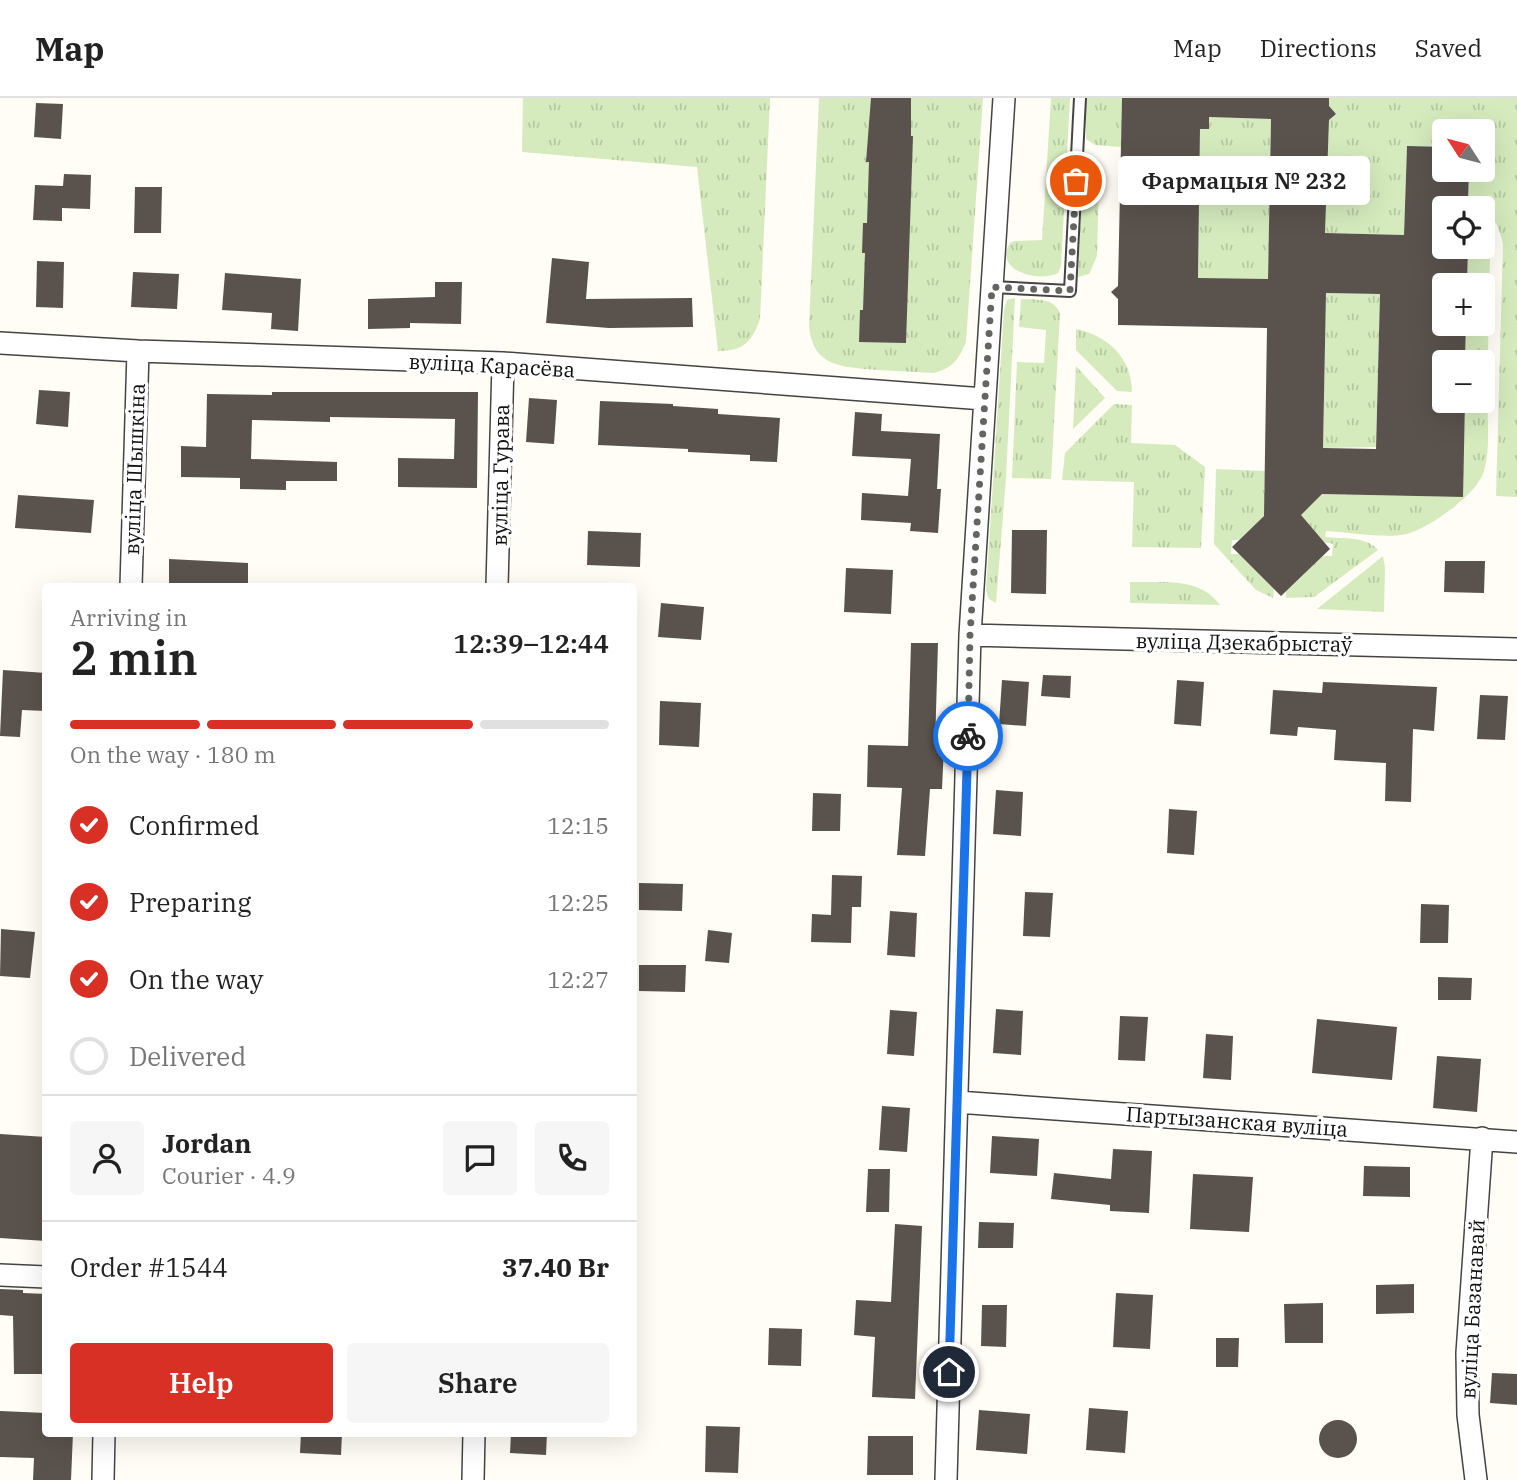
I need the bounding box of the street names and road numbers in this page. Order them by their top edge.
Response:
street label: вуліца Карасёва [408,347,576,383]
street label: вуліца Шышкіна [117,383,151,555]
street label: вуліца Гурава [485,404,515,546]
street label: вуліца Дзекабрыстаў [1135,626,1353,658]
street label: Партызанская вуліца [1125,1099,1349,1143]
street label: вуліца Базанавай [1453,1218,1491,1400]

